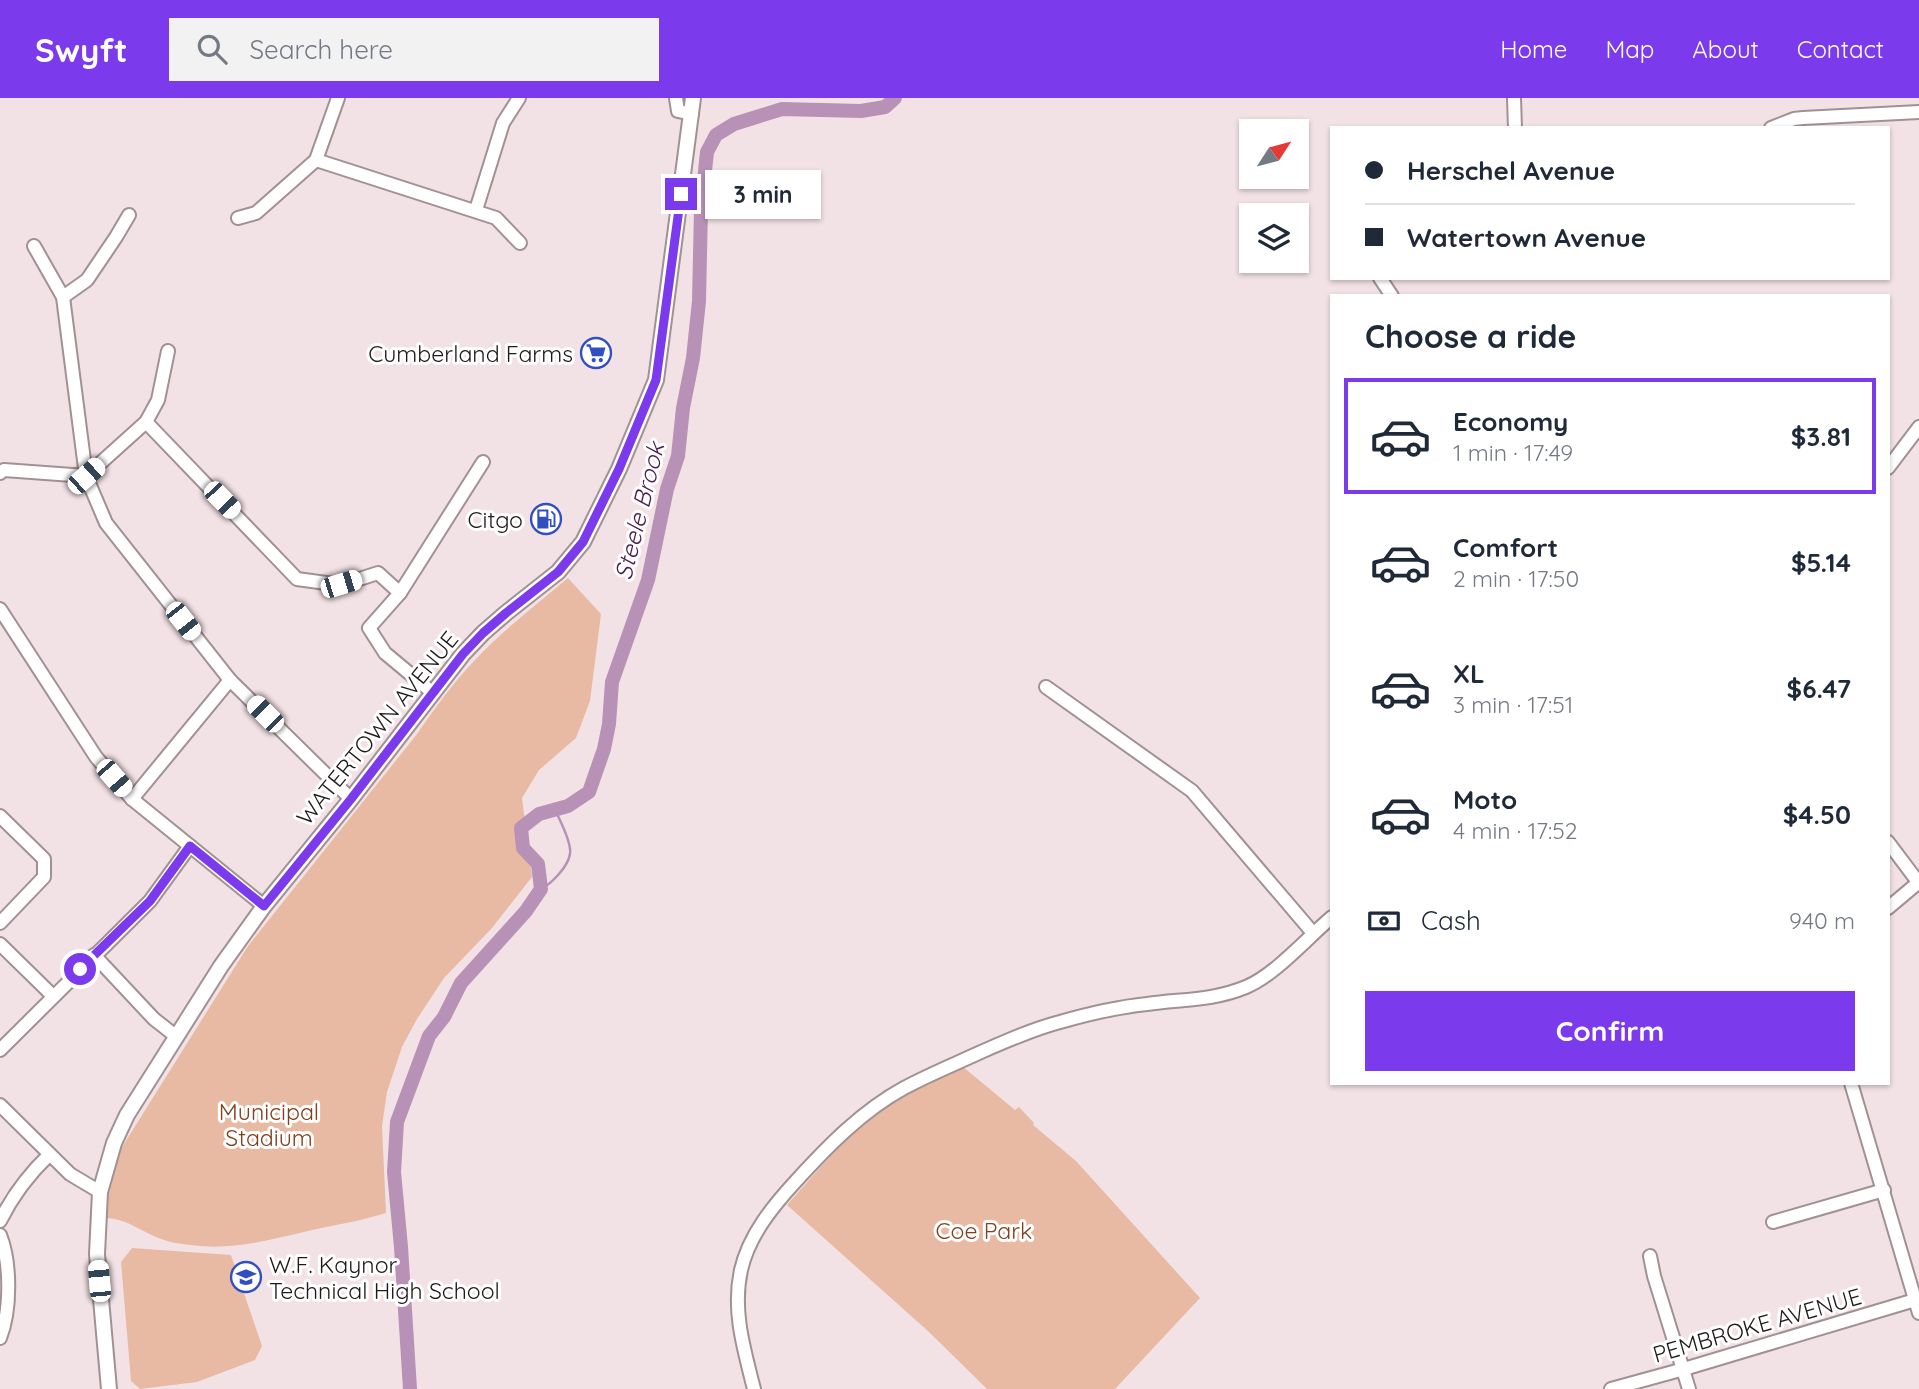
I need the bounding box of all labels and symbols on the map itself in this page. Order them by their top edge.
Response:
north arrow [1239,119,1309,189]
callout: 3 min [706,170,821,218]
route end [665,178,697,210]
supermarket icon: Cumberland Farms [579,336,613,370]
place label: Cumberland Farms [368,339,573,368]
water label: Steele Brook [607,437,671,583]
car [64,454,109,498]
car [200,478,245,522]
fuel station icon: Citgo [529,502,563,536]
place label: Citgo [468,505,523,534]
car [318,568,365,600]
car [162,598,205,644]
street label: WATERTOWN AVENUE [290,625,464,831]
car [243,692,288,736]
car [93,755,136,801]
route start [64,953,96,985]
park label: Municipal Stadium [219,1097,319,1152]
park label: Coe Park [936,1216,1032,1245]
place label: W.F. Kaynor Technical High School [269,1250,500,1305]
car [87,1259,112,1303]
school or university icon: W.F. Kaynor Technical High School [229,1260,263,1294]
street label: PEMBROKE AVENUE [1649,1281,1865,1369]

